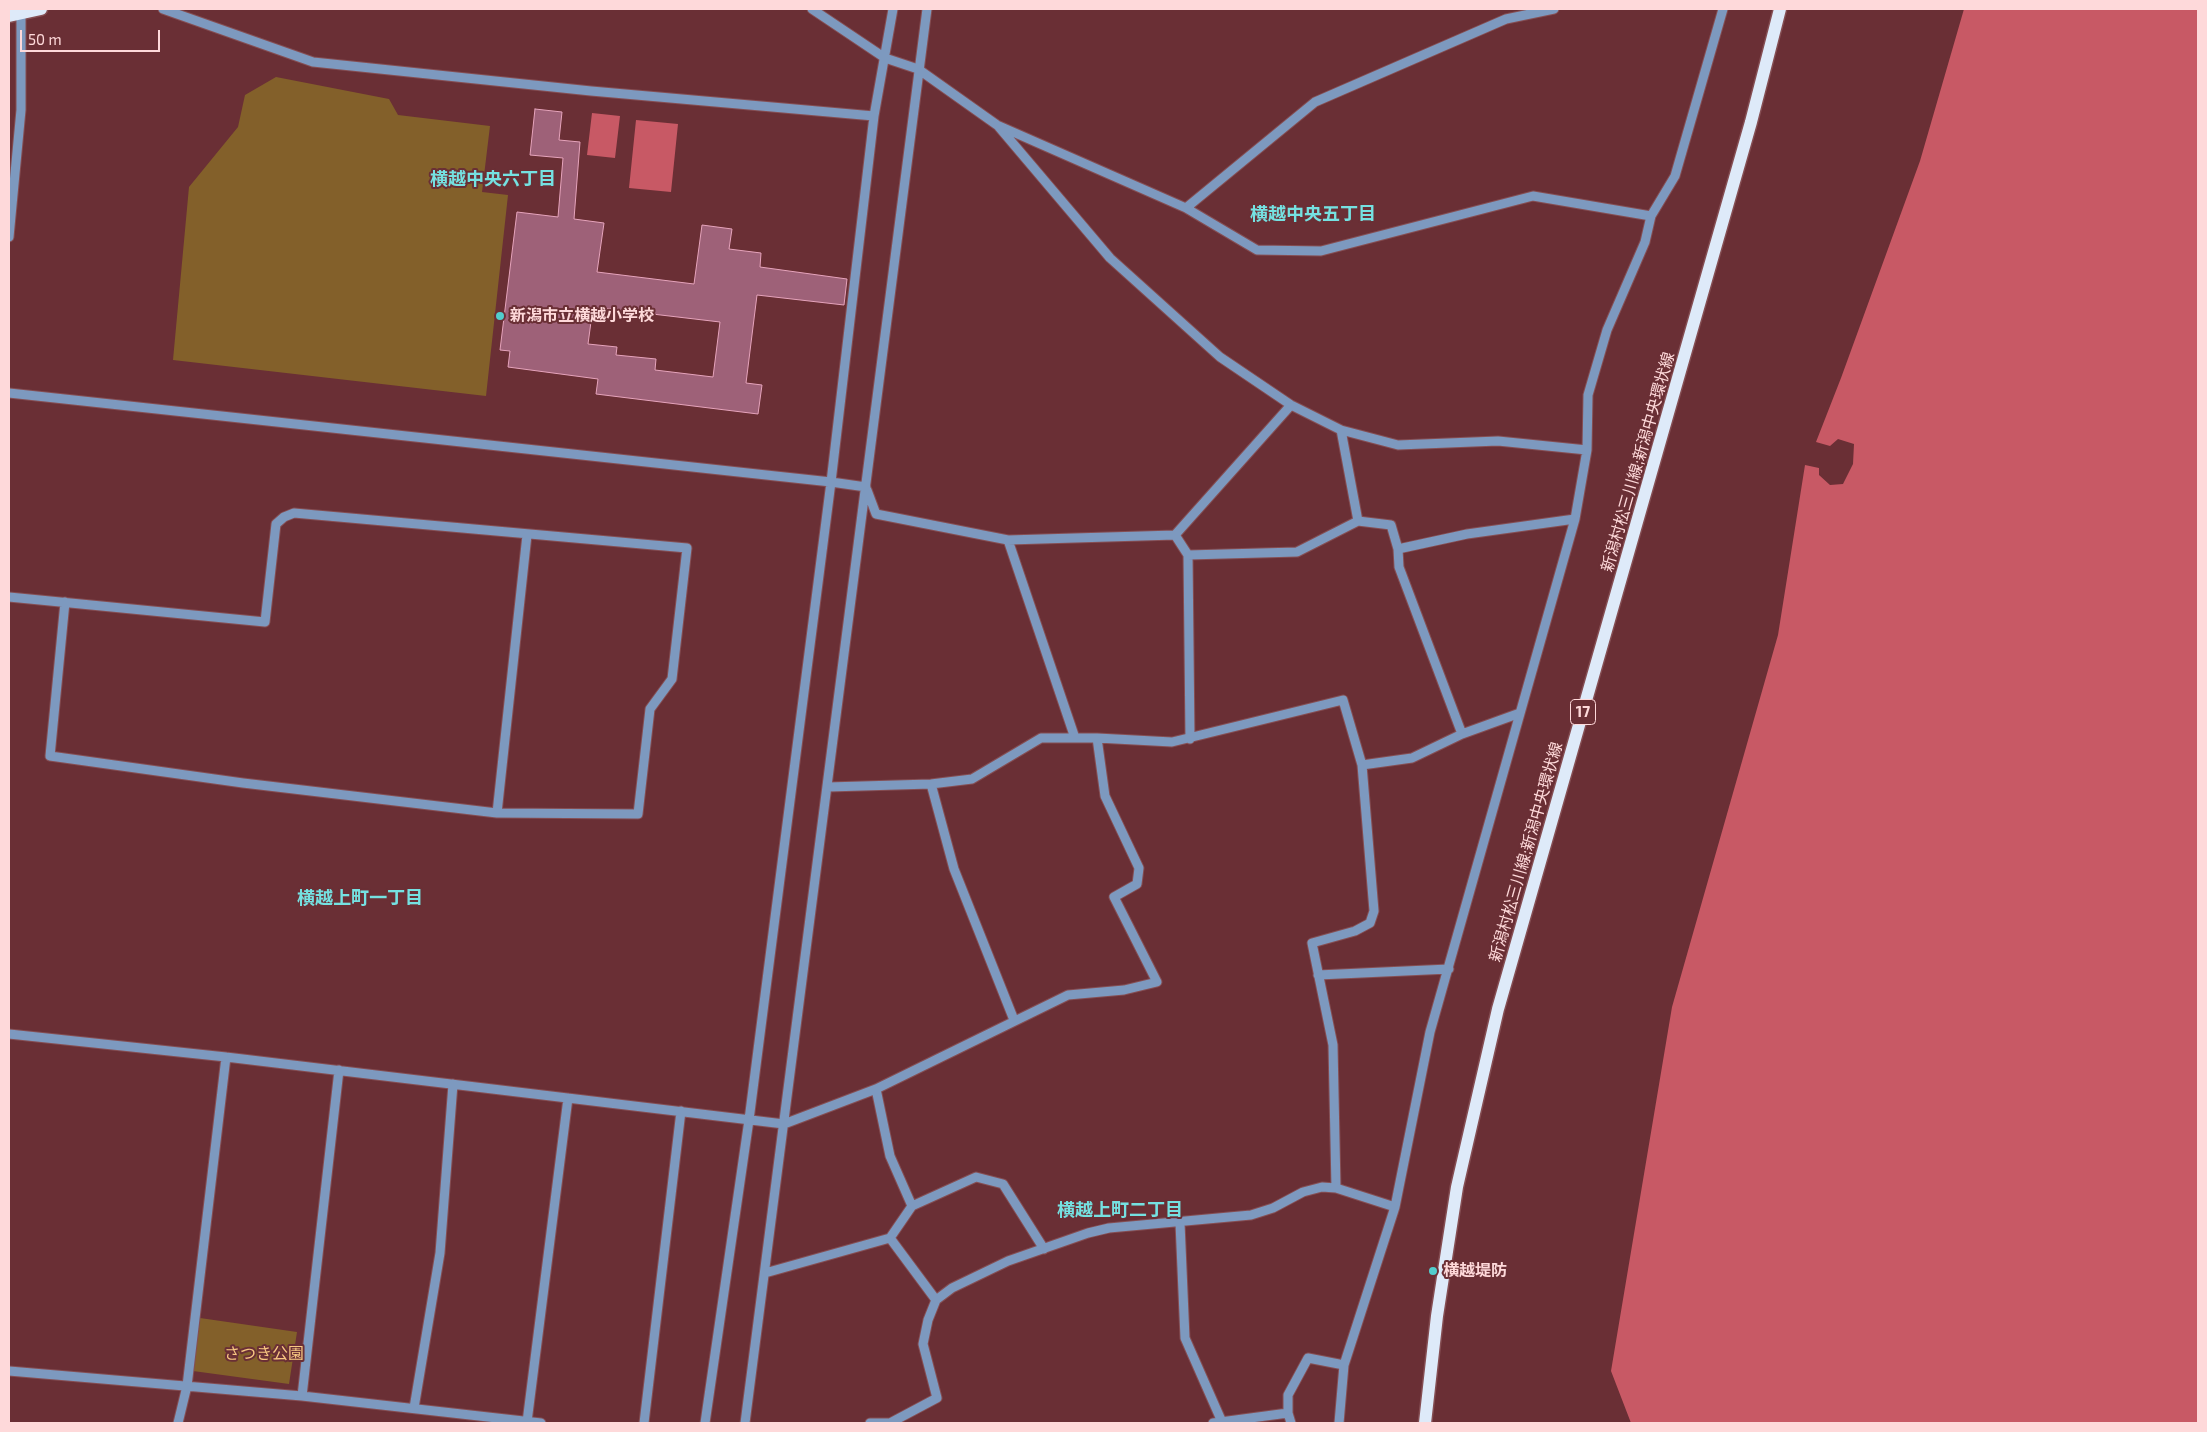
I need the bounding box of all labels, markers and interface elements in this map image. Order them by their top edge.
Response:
scale bar [22,20,162,52]
text: 50 m [28,30,62,48]
district label: 横越中央六丁目 [430,168,556,190]
district label: 横越中央五丁目 [1250,203,1376,225]
place label: 新潟市立横越小学校 [510,306,654,326]
marker: 新潟市立横越小学校 [494,310,506,322]
street label: 新潟村松三川線;新潟中央環状線 [1597,350,1679,574]
road number: 17 [1570,700,1596,724]
street label: 新潟村松三川線;新潟中央環状線 [1485,740,1567,964]
district label: 横越上町一丁目 [297,887,423,909]
district label: 横越上町二丁目 [1057,1199,1183,1221]
place label: 横越堤防 [1443,1261,1507,1281]
marker: 横越堤防 [1427,1265,1439,1277]
park label: さつき公園 [224,1344,304,1364]

